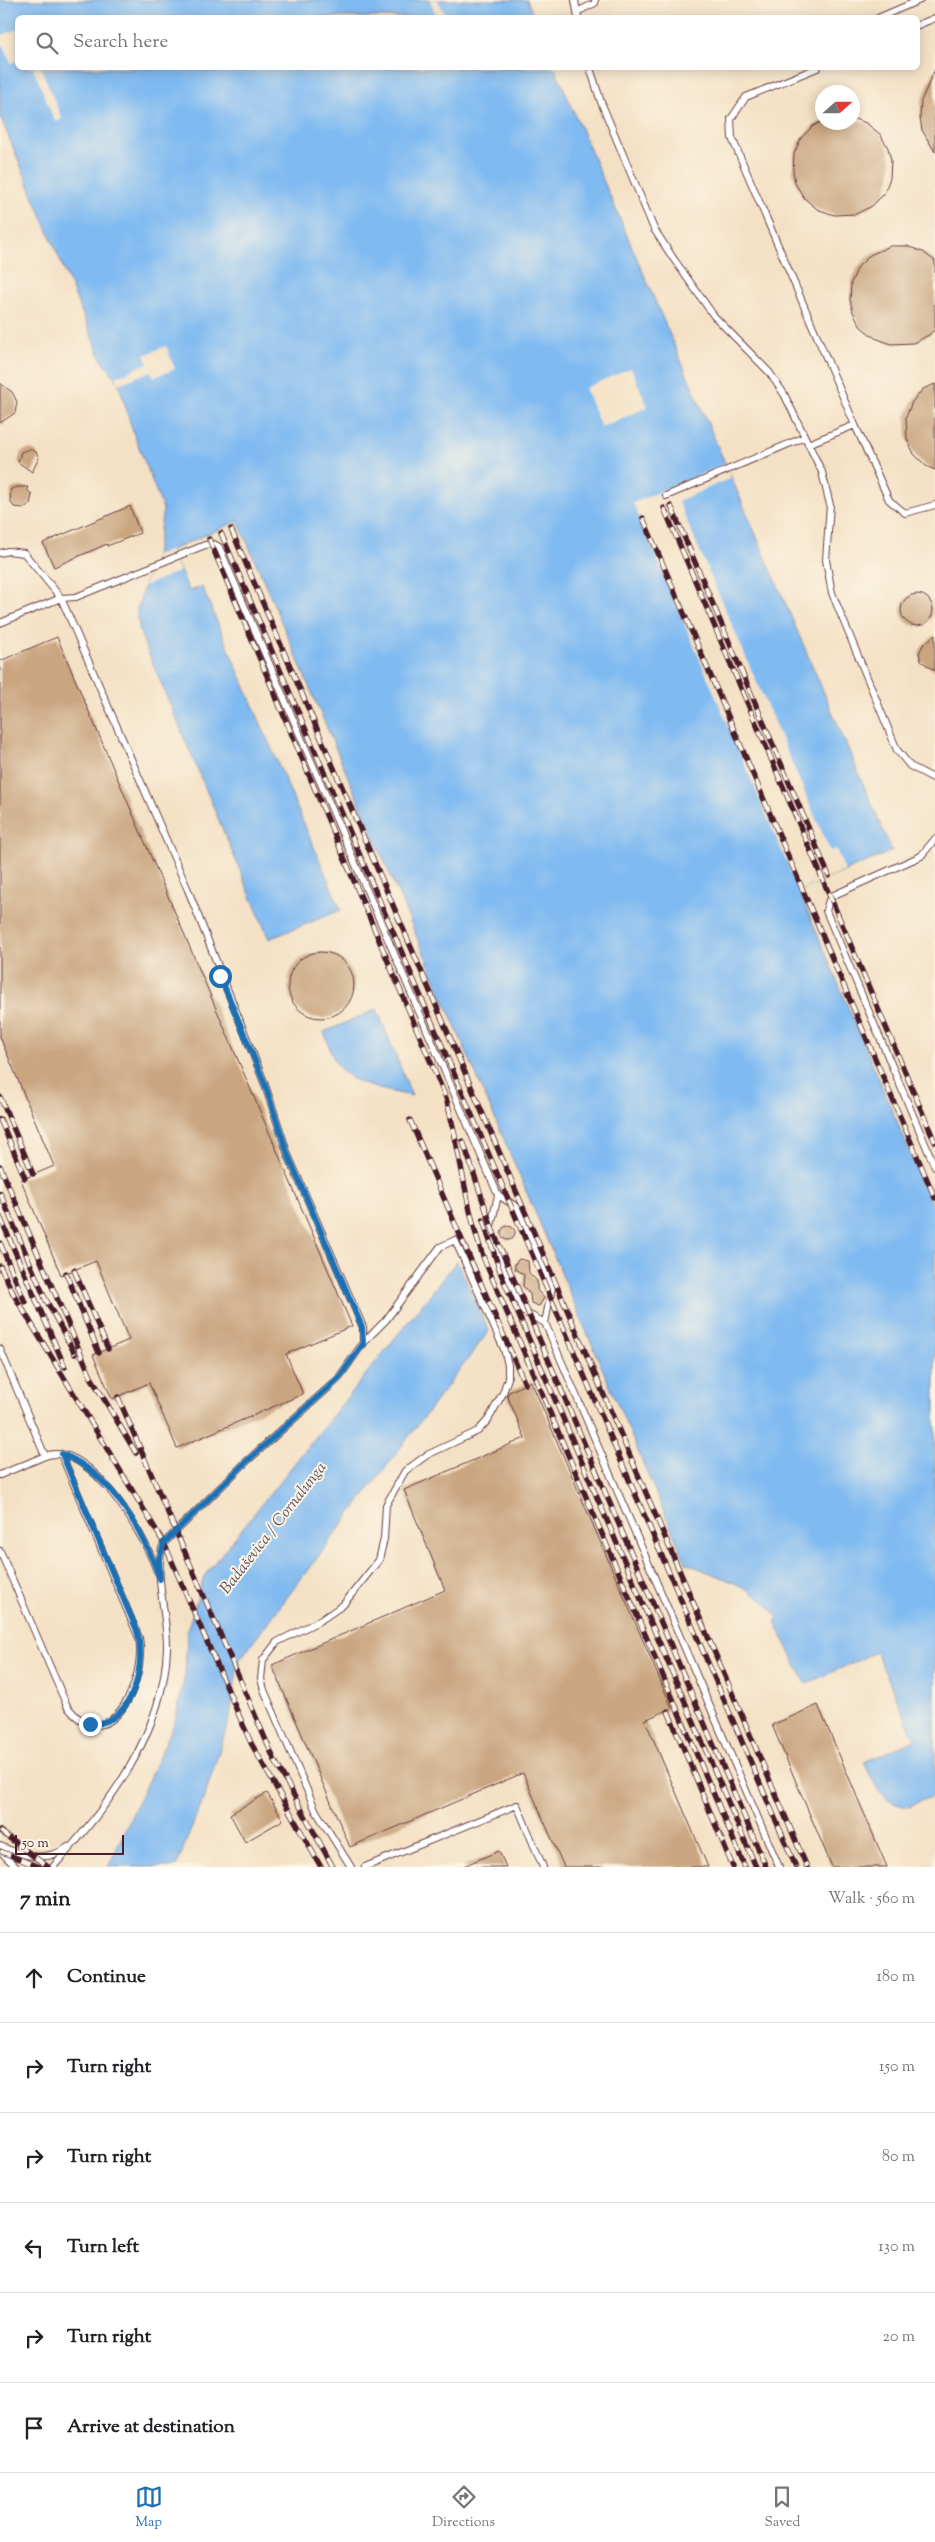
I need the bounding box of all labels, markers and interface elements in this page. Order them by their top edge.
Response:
search box [15,15,920,70]
icon: search [33,29,61,57]
text: Search here [73,29,168,56]
north arrow [815,85,860,130]
route start [209,965,232,988]
water label: Badaševica / Cornalunga [215,1458,333,1599]
route end [79,1713,102,1736]
scale bar [15,1832,124,1855]
text: 50 m [22,1834,49,1854]
text: 7 min [20,1885,71,1915]
text: Walk · 560 m [828,1888,915,1911]
icon: ahead [20,1964,48,1992]
text: Continue [67,1964,146,1991]
text: 180 m [876,1966,915,1989]
icon: right [20,2054,48,2082]
text: Turn right [67,2054,151,2081]
text: 150 m [879,2056,915,2079]
icon: right [20,2144,48,2172]
text: Turn right [67,2144,151,2171]
text: 80 m [882,2146,915,2169]
icon: left [20,2234,48,2262]
text: Turn left [67,2234,139,2261]
text: 130 m [878,2236,915,2259]
icon: right [20,2324,48,2352]
text: Turn right [67,2324,151,2351]
text: 20 m [882,2326,915,2349]
icon: arrive [20,2414,48,2442]
text: Arrive at destination [67,2414,235,2441]
tab: Map [135,2483,163,2533]
tab: Directions [432,2483,495,2533]
tab: Saved [764,2483,800,2533]

